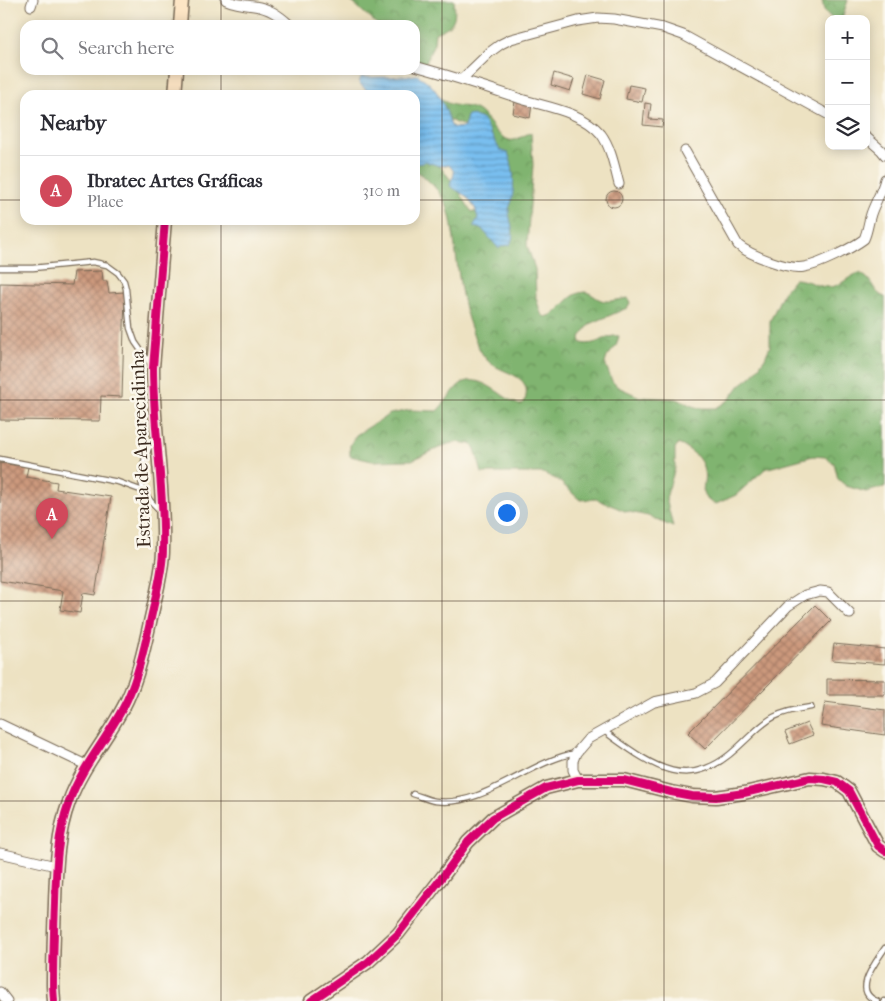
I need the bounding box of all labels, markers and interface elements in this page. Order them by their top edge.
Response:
map controls [825,15,870,150]
button: + [825,15,870,60]
search box [20,20,420,75]
icon: search [38,34,66,62]
text: Search here [78,37,174,59]
button: − [825,60,870,105]
button: layers [825,105,870,150]
text: Nearby [40,111,106,135]
text: Ibratec Artes Gráficas [87,170,263,192]
text: A [51,181,61,200]
text: 310 m [362,181,400,200]
text: Place [87,192,123,211]
street label: Estrada de Aparecidinha [127,349,155,548]
pin: A [36,498,68,539]
your location [494,500,520,526]

